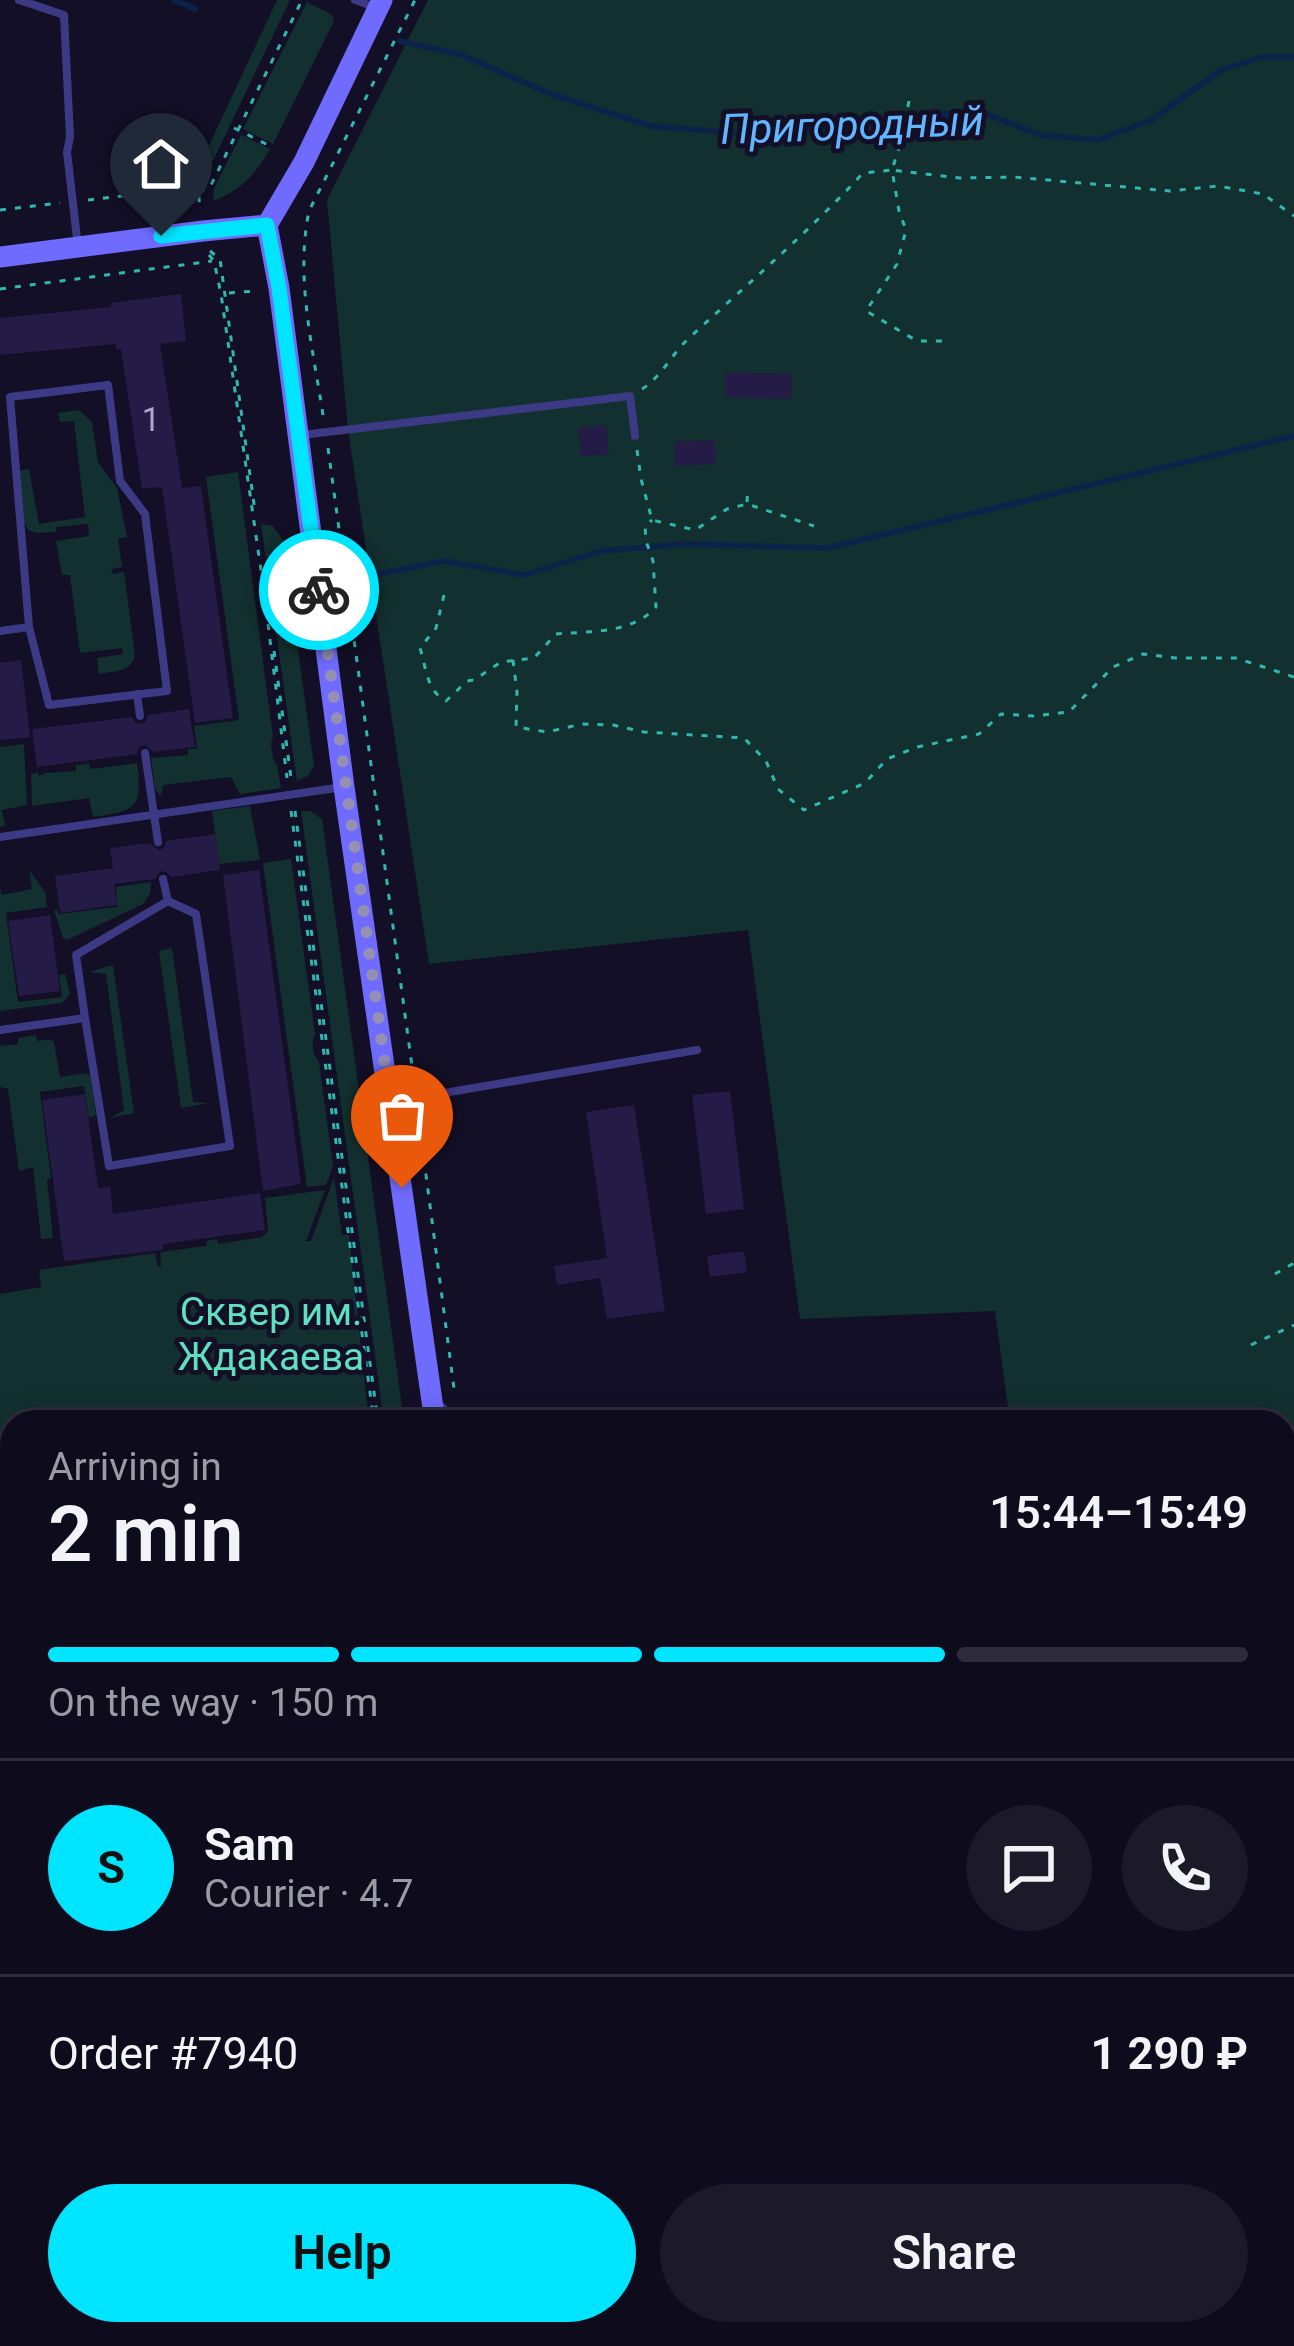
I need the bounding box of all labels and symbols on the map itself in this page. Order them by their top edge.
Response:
water label: Пригородный [719,96,985,154]
pin [110,113,212,236]
house number: 1 [142,400,160,439]
courier [259,530,379,650]
pin [351,1065,453,1188]
park label: Сквер им. Ждакаева [178,1289,364,1380]

